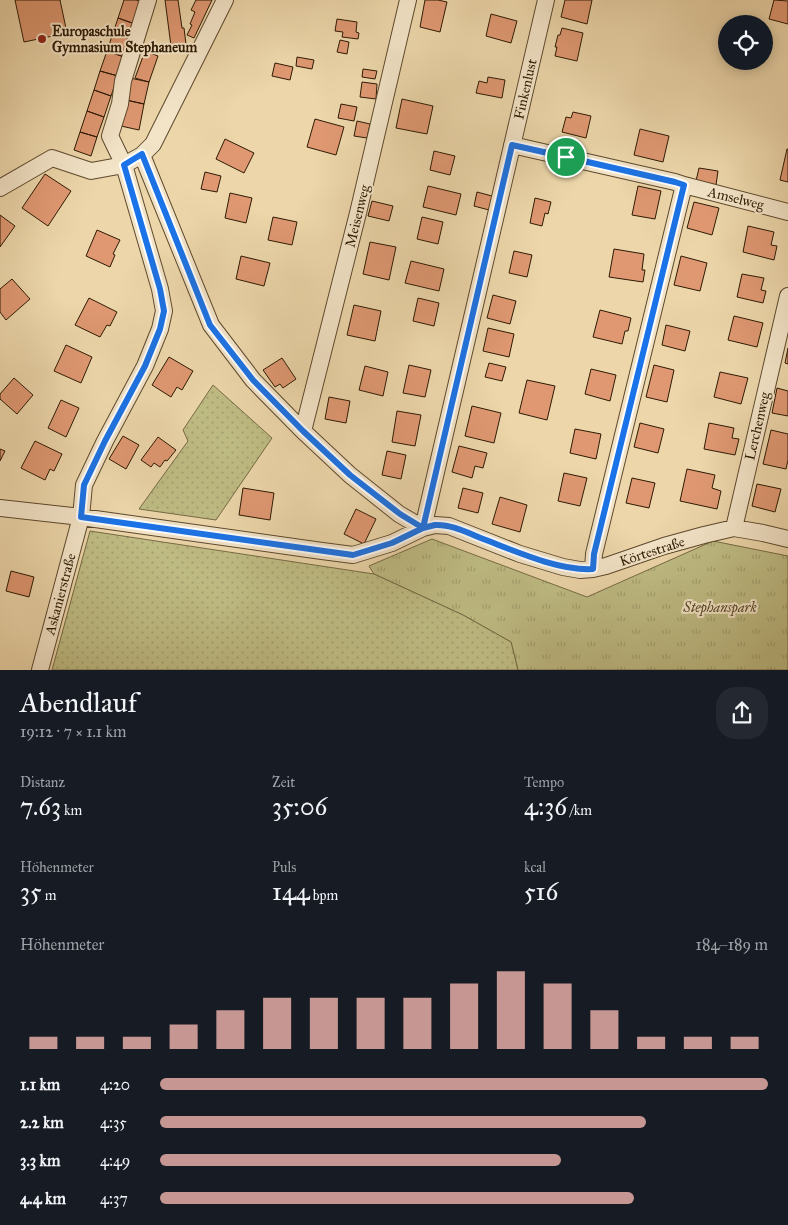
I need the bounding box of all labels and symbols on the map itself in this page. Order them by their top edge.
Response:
place label: Europaschule Gymnasium Stephaneum [52,23,197,57]
marker: Europaschule Gymnasium Stephaneum [36,33,48,45]
street label: Finkenlust [510,57,541,121]
pin [545,136,587,178]
street label: Meisenweg [342,183,374,249]
street label: Amselweg [705,183,766,214]
street label: Lerchenweg [741,390,774,462]
street label: Körtestraße [618,533,687,570]
street label: Askanierstraße [41,551,80,638]
park label: Stephanspark [682,599,757,617]

